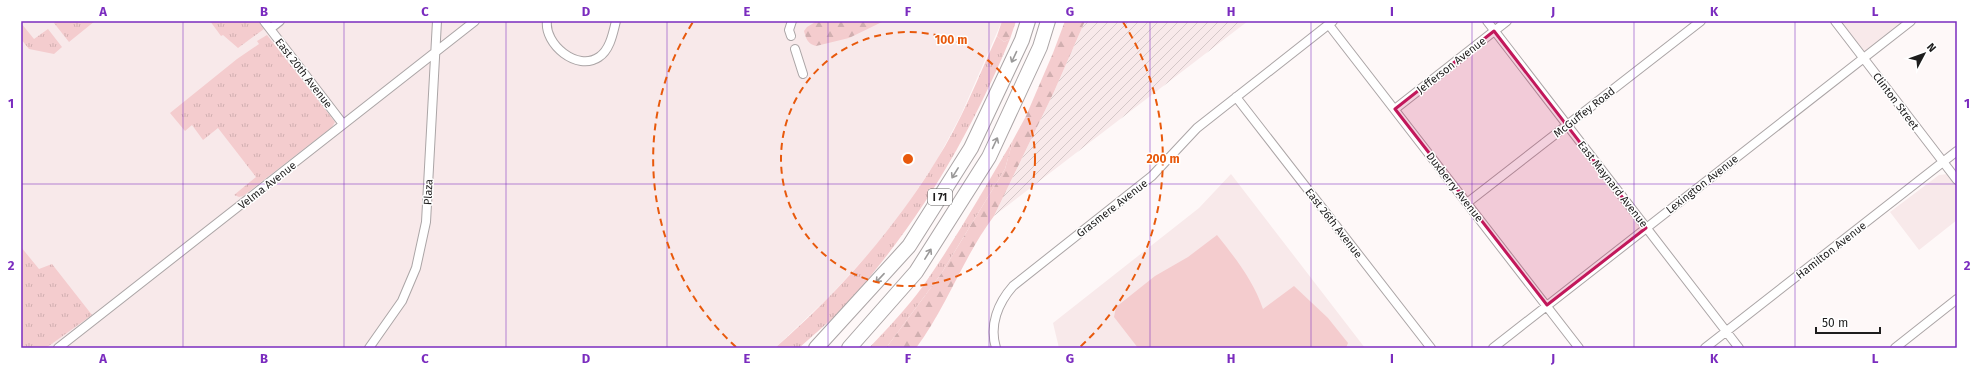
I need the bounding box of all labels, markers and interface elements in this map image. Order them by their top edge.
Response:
text: A [98,4,107,19]
text: B [260,4,268,19]
text: C [421,4,429,19]
text: D [582,4,591,19]
text: E [744,4,751,19]
text: F [905,4,912,19]
text: G [1066,4,1074,19]
text: H [1227,4,1235,19]
text: I [1390,4,1394,19]
text: J [1550,4,1555,19]
text: K [1710,4,1719,19]
text: L [1872,4,1879,19]
text: 100 m [935,33,967,47]
street label: Jefferson Avenue [1414,34,1488,96]
north arrow [1904,34,1944,74]
street label: East 20th Avenue [272,36,335,111]
text: N [1924,41,1938,55]
one-way arrow [1010,51,1017,63]
street label: Clinton Street [1870,70,1921,132]
street label: McGuffey Road [1551,84,1617,140]
text: 1 [8,96,14,111]
text: 1 [1964,96,1970,111]
one-way arrow [992,138,999,150]
street label: East Maynard Avenue [1575,139,1650,230]
street label: Duxberry Avenue [1423,150,1486,225]
centre of rings [901,152,915,166]
text: 200 m [1146,152,1180,166]
street label: Lexington Avenue [1664,152,1741,217]
street label: Velma Avenue [236,159,299,212]
one-way arrow [951,167,959,179]
street label: Grasmere Avenue [1074,177,1150,240]
street label: Plaza [421,179,436,205]
street label: East 26th Avenue [1302,186,1365,261]
road number: I 71 [928,189,952,205]
street label: Hamilton Avenue [1794,219,1869,282]
one-way arrow [924,248,932,260]
text: 2 [8,258,15,273]
text: 2 [1964,258,1971,273]
one-way arrow [875,273,884,284]
scale bar [1816,309,1880,335]
text: 50 m [1822,316,1848,330]
text: A [98,351,107,366]
text: B [260,351,268,366]
text: C [421,351,429,366]
text: D [582,351,591,366]
text: E [744,351,751,366]
text: F [905,351,912,366]
text: G [1066,351,1074,366]
text: H [1227,351,1235,366]
text: I [1390,351,1394,366]
text: J [1550,351,1555,366]
text: K [1710,351,1719,366]
text: L [1872,351,1879,366]

